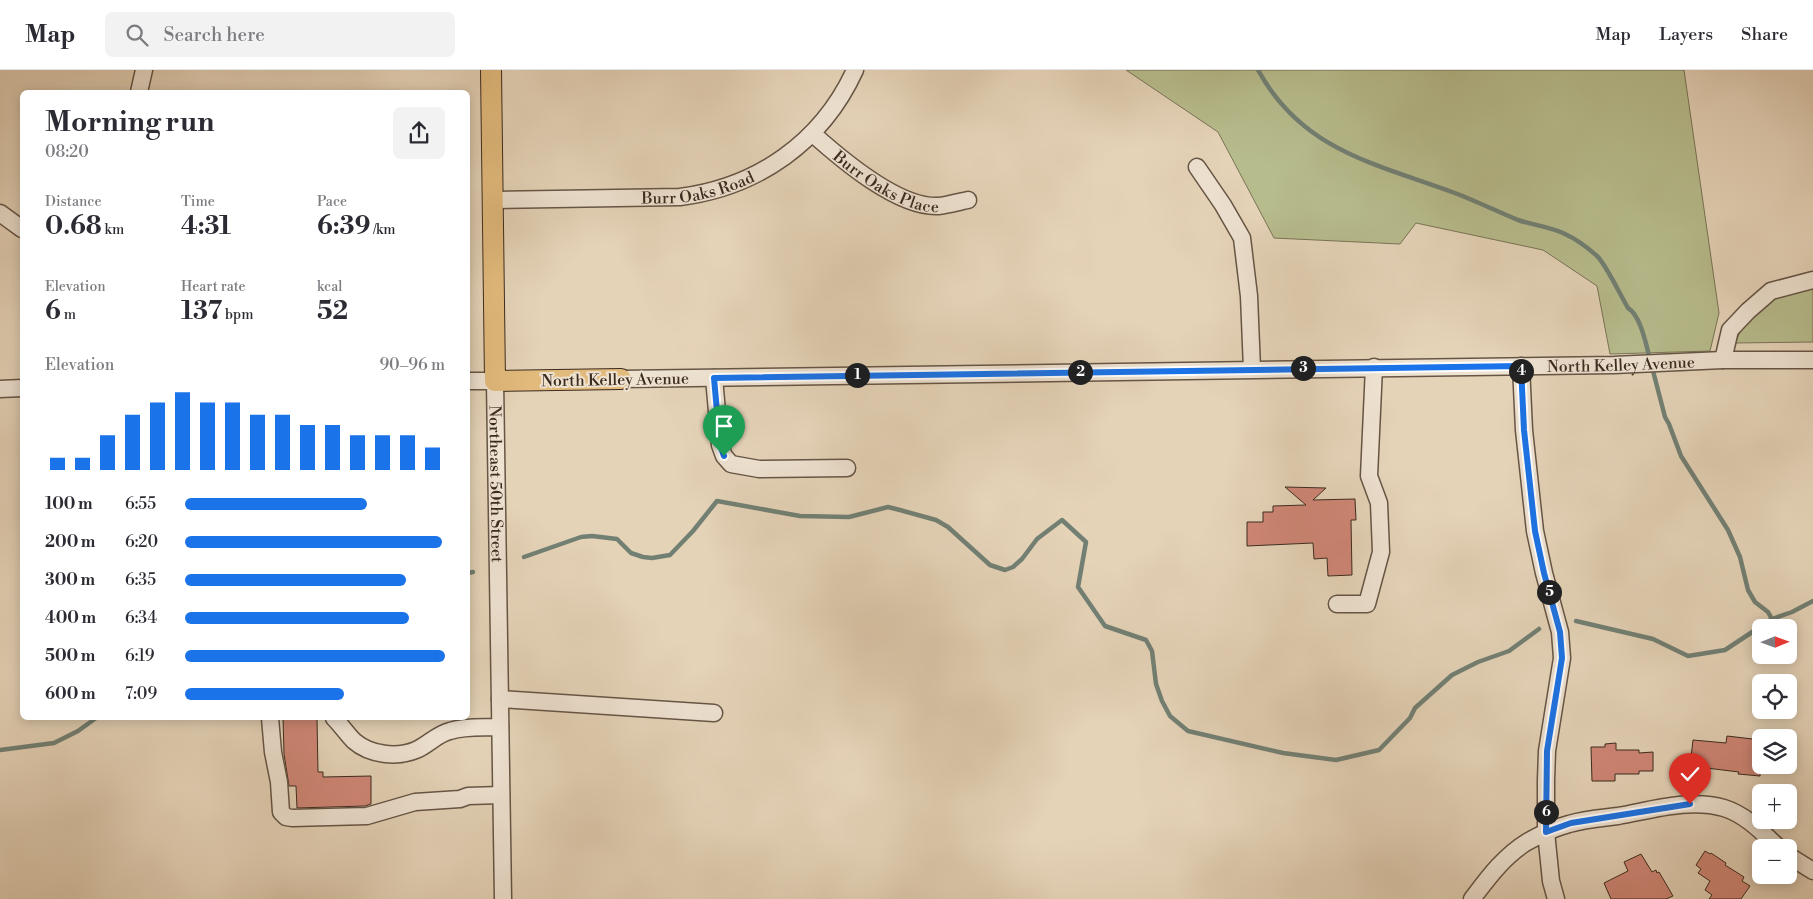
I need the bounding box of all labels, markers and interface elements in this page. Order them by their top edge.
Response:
search box [105,12,455,57]
text: Map [25,20,75,50]
icon: search [123,21,151,49]
text: Search here [163,23,265,47]
text: Map [1596,23,1631,46]
text: Layers [1659,23,1713,46]
text: Share [1741,23,1788,46]
text: Morning run [45,105,214,140]
button: share [393,107,445,159]
text: 08:20 [45,142,89,162]
street label: Burr Oaks Place [828,146,939,217]
street label: Burr Oaks Road [640,167,758,209]
text: Distance [45,193,102,211]
text: Time [181,193,215,211]
text: Pace [317,193,347,211]
text: 0.68 [45,211,102,242]
text: 4:31 [181,211,231,242]
text: 6:39 [317,211,370,242]
text: km [102,221,124,239]
text: /km [370,221,396,239]
text: Elevation [45,278,106,296]
text: Heart rate [181,278,246,296]
text: kcal [317,278,342,296]
text: 6 [45,296,61,327]
text: 137 [181,296,222,327]
text: 52 [317,296,348,327]
text: m [61,306,76,324]
text: bpm [222,306,253,324]
street label: North Kelley Avenue [1547,352,1695,377]
text: Elevation [45,355,114,375]
text: 90–96 m [379,355,445,375]
pin: 3 [1290,356,1316,380]
pin: 4 [1508,358,1534,384]
text: 3 [1299,359,1308,377]
pin: 2 [1068,360,1092,384]
pin: 1 [844,362,870,388]
text: 4 [1517,362,1526,380]
text: 2 [1076,363,1085,381]
text: 1 [854,366,861,384]
street label: North Kelley Avenue [541,369,689,391]
street label: Northeast 50th Street [484,405,507,563]
pin [703,405,745,456]
icon: arrive [710,412,738,440]
text: 100 m [45,494,93,514]
text: 6:55 [125,494,156,514]
text: 200 m [45,532,95,552]
text: 6:20 [125,532,158,552]
text: 300 m [45,570,95,590]
text: 6:35 [125,570,156,590]
pin: 5 [1536,580,1562,604]
text: 5 [1545,583,1554,601]
text: 400 m [45,608,96,628]
text: 6:34 [125,608,157,628]
north arrow [1752,619,1798,664]
map controls [1752,619,1797,884]
text: 500 m [45,646,95,666]
text: 6:19 [125,646,154,666]
button: locate [1752,674,1797,719]
text: 600 m [45,684,95,704]
text: 7:09 [125,684,157,704]
button: layers [1752,729,1797,774]
pin [1669,753,1711,804]
icon: check [1676,760,1704,788]
button: + [1752,784,1797,829]
pin: 6 [1534,800,1558,824]
text: 6 [1542,803,1551,821]
button: − [1752,839,1797,884]

